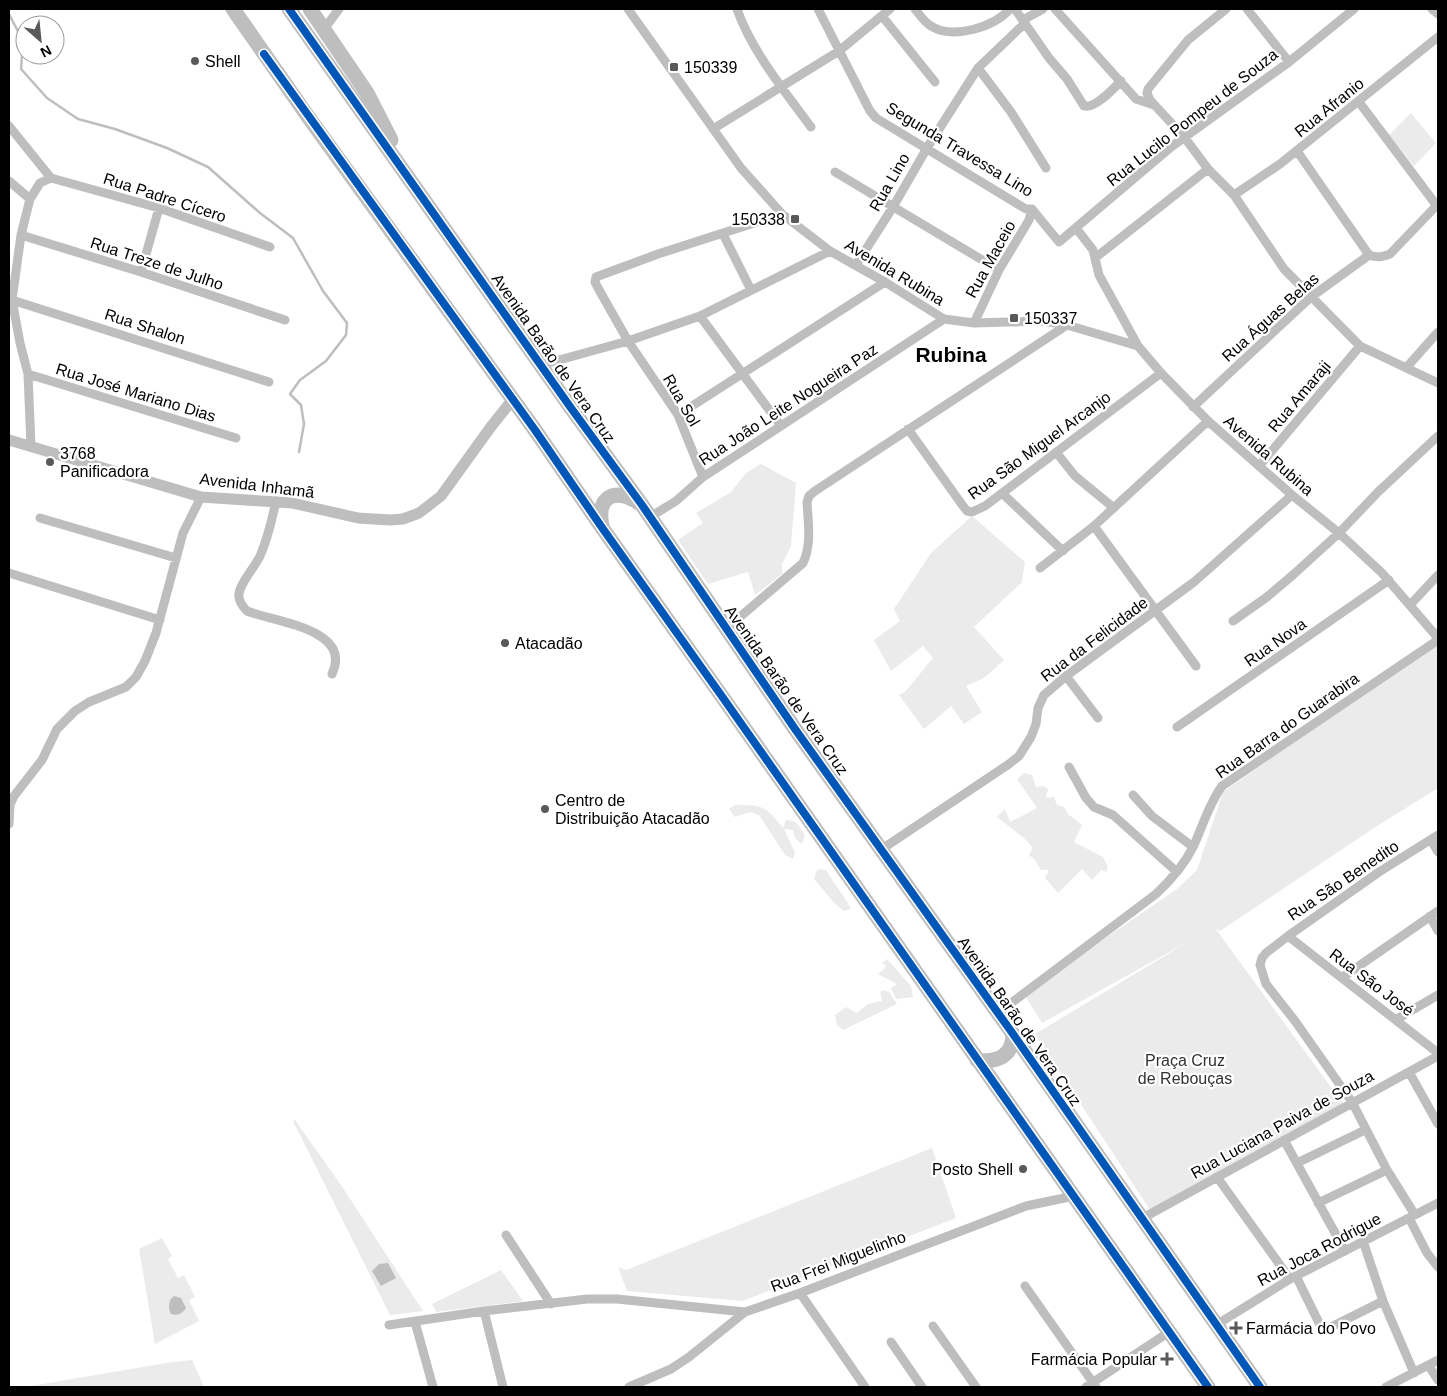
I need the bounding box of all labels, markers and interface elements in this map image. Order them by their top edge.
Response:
north arrow [15,15,65,65]
text: N [38,42,54,61]
street label: Rua Lucilo Pompeu de Souza [1104,45,1281,189]
place label: Shell [205,53,241,70]
marker: Shell [189,55,201,67]
place label: 150339 [684,59,737,76]
marker: 150339 [668,61,680,73]
street label: Rua Afranio [1291,74,1367,140]
street label: Segunda Travessa Lino [883,99,1036,200]
street label: Rua Lino [866,150,913,214]
street label: Rua Padre Cícero [101,170,228,225]
place label: 150338 [732,211,785,228]
marker: 150338 [789,213,801,225]
street label: Rua Maceio [962,218,1019,301]
street label: Rua Treze de Julho [88,234,226,293]
street label: Avenida Rubina [842,236,947,309]
street label: Rua Águas Belas [1218,269,1322,365]
street label: Avenida Barão de Vera Cruz [489,270,619,446]
street label: Rua Shalon [102,305,187,347]
place label: 150337 [1024,310,1077,327]
marker: 150337 [1008,312,1020,324]
street label: Rua João Leite Nogueira Paz [696,340,881,468]
district label: Rubina [915,343,987,366]
street label: Rua Amaraji [1265,357,1334,435]
street label: Rua José Mariano Dias [54,360,218,425]
street label: Rua Sol [660,371,703,429]
street label: Rua São Miguel Arcanjo [965,388,1114,503]
street label: Avenida Rubina [1221,412,1317,499]
place label: 3768 Panificadora [60,445,149,480]
marker: 3768 Panificadora [44,456,56,468]
street label: Avenida Inhamã [199,470,315,501]
street label: Rua da Felicidade [1038,594,1151,685]
street label: Avenida Barão de Vera Cruz [722,602,852,778]
street label: Rua Nova [1241,615,1309,670]
place label: Atacadão [515,635,583,652]
marker: Atacadão [499,637,511,649]
street label: Rua Barra do Guarabira [1212,669,1362,781]
place label: Centro de Distribuição Atacadão [555,792,710,827]
marker: Centro de Distribuição Atacadão [539,803,551,815]
street label: Rua São Benedito [1285,837,1402,924]
street label: Avenida Barão de Vera Cruz [955,933,1085,1109]
street label: Rua São José [1326,945,1417,1019]
park label: Praça Cruz de Rebouças [1138,1052,1232,1087]
street label: Rua Luciana Paiva de Souza [1188,1067,1377,1182]
place label: Posto Shell [932,1161,1013,1178]
marker: Posto Shell [1017,1163,1029,1175]
street label: Rua Joca Rodrigue [1255,1210,1384,1289]
street label: Rua Frei Miguelinho [768,1228,908,1295]
place label: Farmácia do Povo [1246,1320,1376,1337]
marker: Farmácia do Povo [1230,1322,1242,1334]
place label: Farmácia Popular [1031,1351,1158,1368]
marker: Farmácia Popular [1161,1353,1173,1365]

